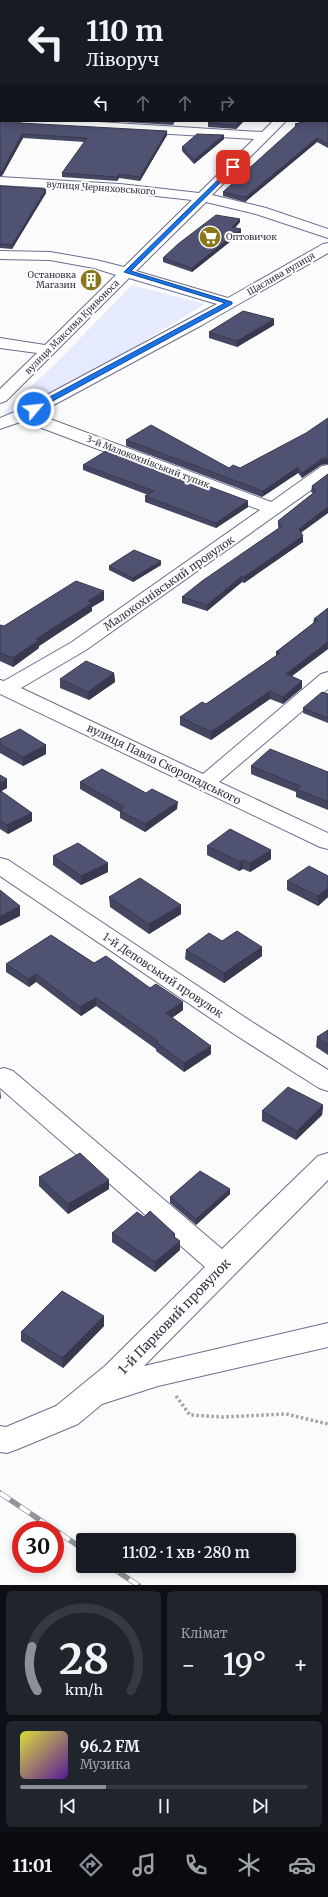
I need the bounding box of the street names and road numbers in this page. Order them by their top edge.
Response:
street label: вулиця Черняховського [46,178,156,197]
street label: Щаслива вулиця [245,250,317,298]
street label: вулиця Максима Кривоноса [22,277,121,376]
street label: 3-й Малокохнівський тупик [85,433,212,490]
street label: Малокохнівський провулок [101,532,237,634]
street label: вулиця Павла Скоропадського [85,721,244,808]
street label: 1-й Деповський провулок [100,929,226,1021]
street label: 1-й Парковий провулок [114,1254,235,1378]

